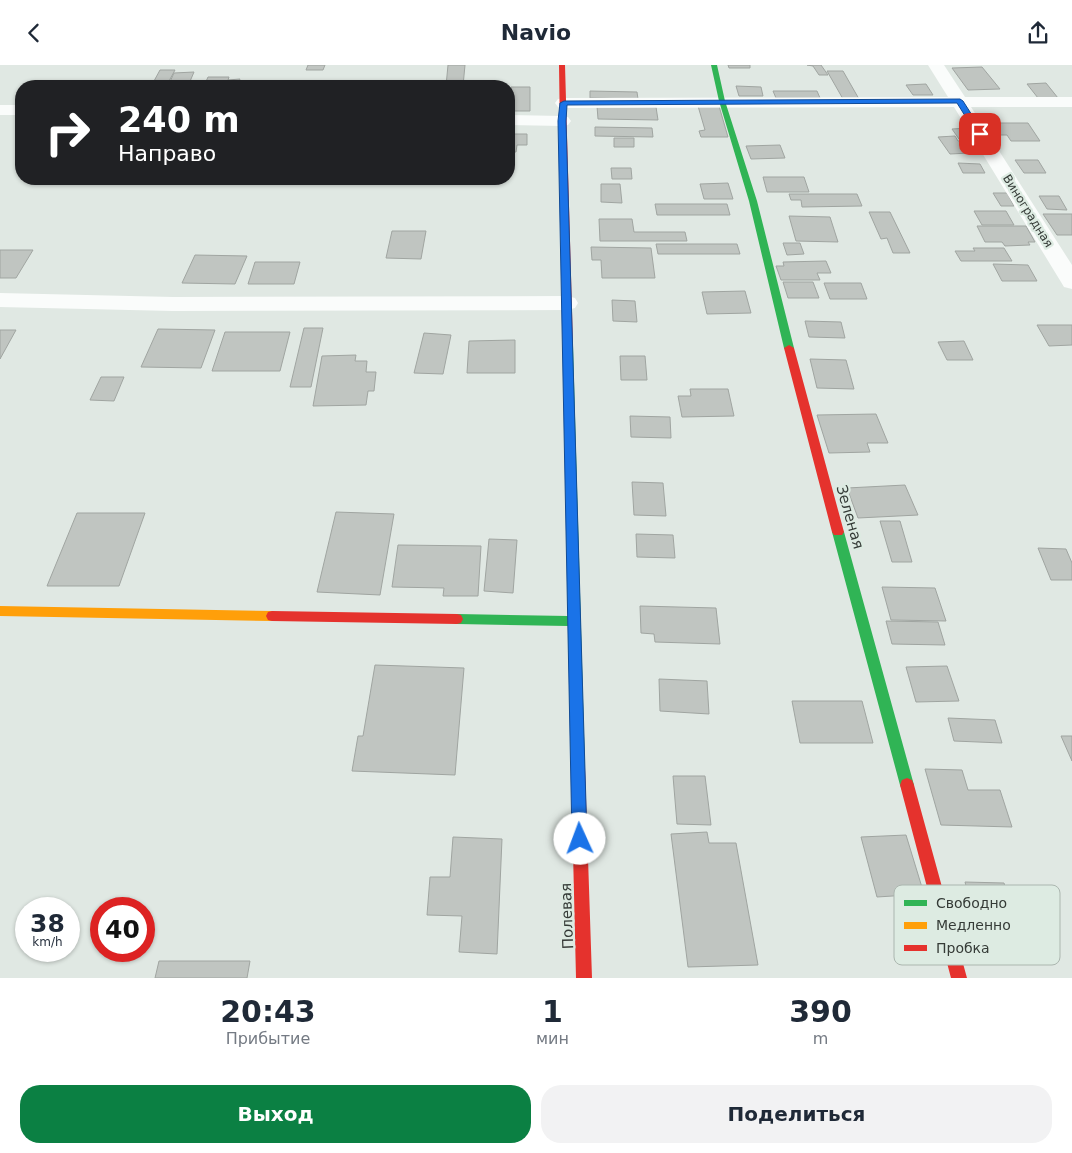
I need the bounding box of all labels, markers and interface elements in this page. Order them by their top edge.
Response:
icon: back [20,19,48,47]
icon: share [1024,19,1052,47]
text: Navio [501,20,571,45]
icon: right [35,100,100,165]
text: 240 m [118,100,240,140]
pin [959,113,1001,155]
icon: arrive [966,120,994,148]
text: Направо [118,141,216,166]
street label: Виноградная [1000,172,1056,250]
street label: Зеленая [832,483,868,551]
position arrow [553,812,605,864]
street label: Полевая [557,883,577,949]
legend [894,885,1060,965]
text: Свободно [936,895,1007,911]
speed limit sign: 40 [90,897,155,962]
text: 38 [30,909,65,938]
text: Медленно [936,917,1011,933]
text: km/h [32,935,63,949]
text: Пробка [936,940,990,956]
text: 20:43 [220,994,316,1029]
text: 1 [542,994,563,1029]
text: 390 [789,994,852,1029]
text: Прибытие [226,1029,310,1048]
text: мин [536,1029,569,1048]
text: m [813,1029,828,1048]
button: Выход [20,1085,531,1143]
button: Поделиться [541,1085,1052,1143]

